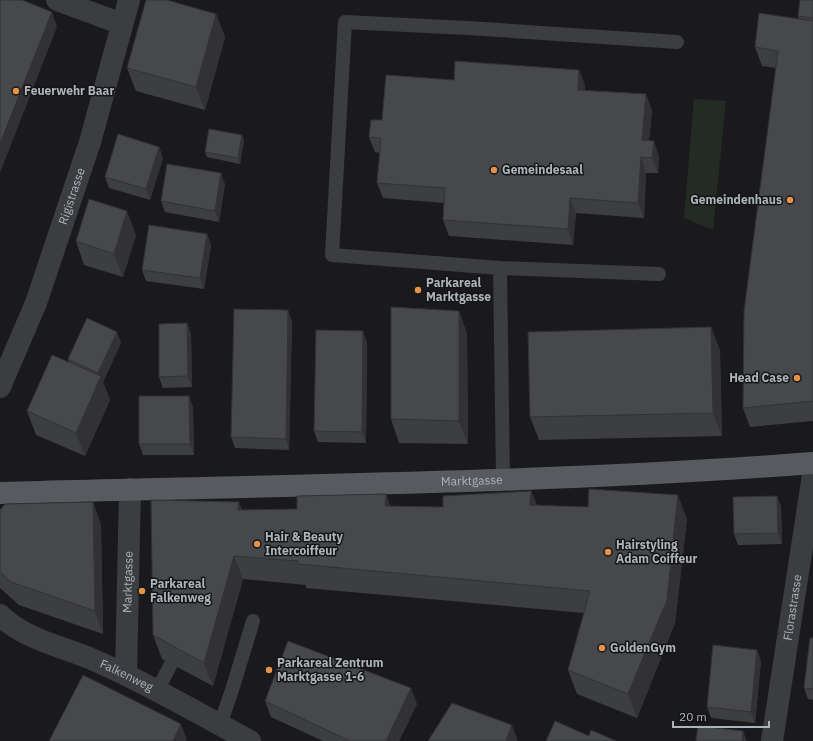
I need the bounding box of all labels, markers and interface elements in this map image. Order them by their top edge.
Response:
place label: Feuerwehr Baar [24,83,114,98]
marker: Feuerwehr Baar [11,86,21,96]
place label: Gemeindesaal [502,162,583,177]
street label: Rigistrasse [55,165,88,226]
marker: Gemeindesaal [489,165,499,175]
place label: Gemeindenhaus [690,192,782,207]
marker: Gemeindenhaus [785,195,795,205]
place label: Parkareal Marktgasse [426,275,491,304]
marker: Parkareal Marktgasse [413,285,423,295]
place label: Head Case [729,370,789,385]
marker: Head Case [792,373,802,383]
street label: Marktgasse [441,472,503,489]
place label: Hair & Beauty Intercoiffeur [265,529,343,558]
place label: Hairstyling Adam Coiffeur [616,537,697,566]
marker: Hair & Beauty Intercoiffeur [252,539,262,549]
marker: Hairstyling Adam Coiffeur [603,547,613,557]
street label: Marktgasse [119,551,136,613]
street label: Florastrasse [780,573,805,642]
place label: Parkareal Falkenweg [150,576,211,605]
marker: Parkareal Falkenweg [137,586,147,596]
place label: GoldenGym [610,640,676,655]
marker: GoldenGym [597,643,607,653]
place label: Parkareal Zentrum Marktgasse 1-6 [277,655,383,684]
street label: Falkenweg [98,656,157,695]
marker: Parkareal Zentrum Marktgasse 1-6 [264,665,274,675]
scale bar [673,703,769,729]
text: 20 m [679,709,707,724]

